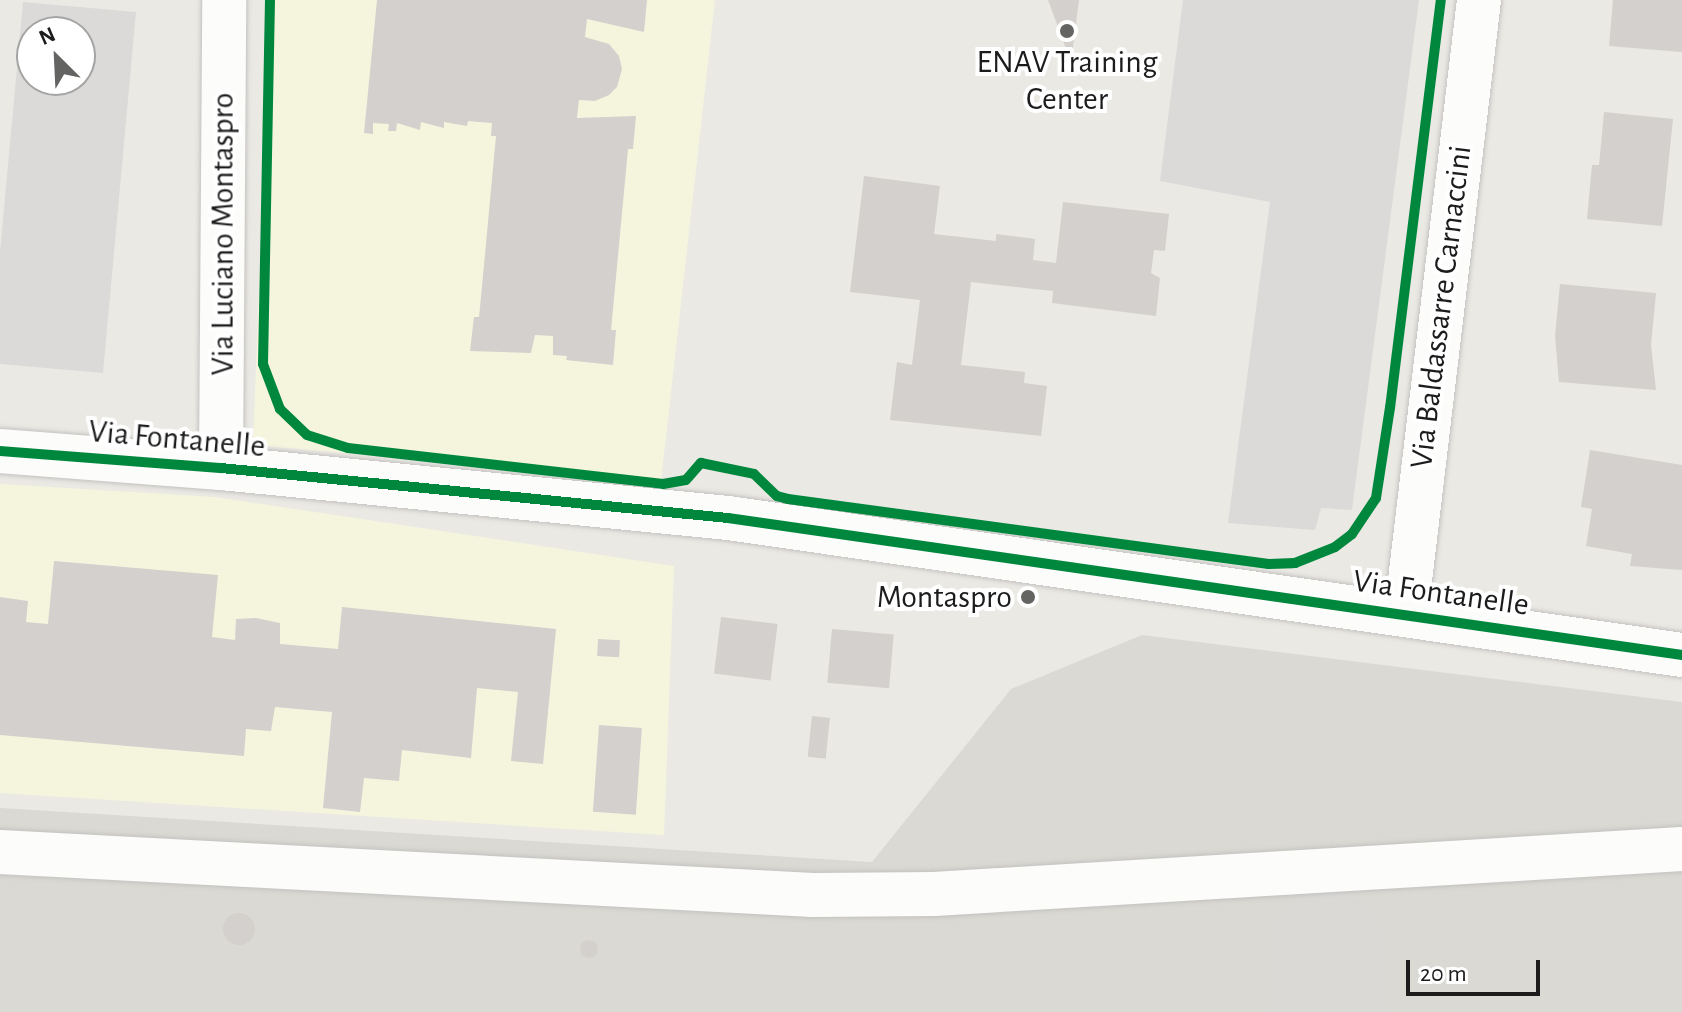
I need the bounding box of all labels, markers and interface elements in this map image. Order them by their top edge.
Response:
north arrow [16,16,96,96]
marker: ENAV Training Center [1058,22,1076,40]
text: N [36,23,59,49]
place label: ENAV Training Center [977,44,1157,119]
street label: Via Luciano Montaspro [204,93,242,375]
street label: Via Baldassarre Carnaccini [1402,143,1480,471]
street label: Via Fontanelle [87,412,267,466]
street label: Via Fontanelle [1351,562,1531,624]
place label: Montaspro [877,578,1012,616]
marker: Montaspro [1019,588,1037,606]
scale bar [1410,944,1544,994]
text: 20 m [1420,962,1467,986]

